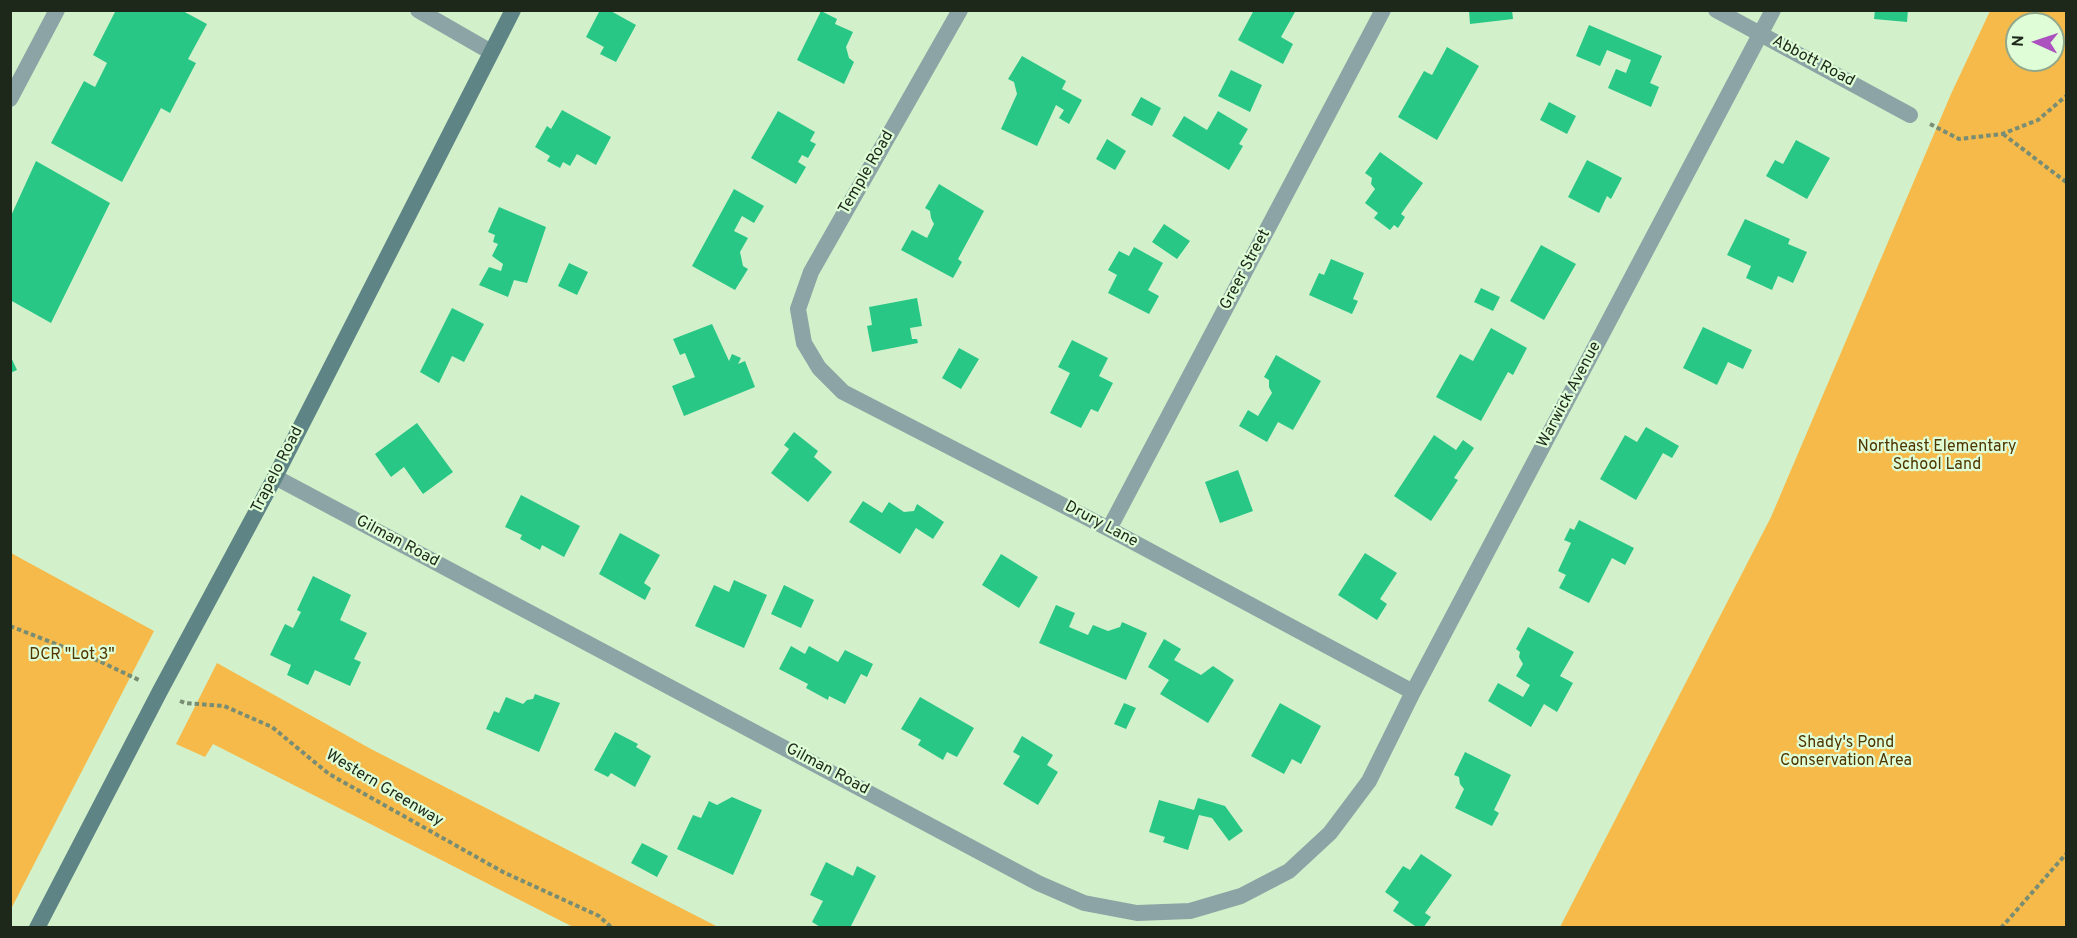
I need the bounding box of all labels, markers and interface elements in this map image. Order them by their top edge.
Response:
north arrow [2005,12,2065,72]
street label: Abbott Road [1769,32,1857,92]
text: N [2009,35,2029,47]
street label: Temple Road [835,128,899,218]
street label: Greer Street [1217,226,1275,314]
street label: Warwick Avenue [1534,339,1606,451]
street label: Trapelo Road [248,424,308,516]
park label: Northeast Elementary School Land [1858,438,2016,476]
street label: Drury Lane [1061,498,1141,552]
street label: Gilman Road [352,512,442,572]
park label: DCR "Lot 3" [29,646,115,666]
park label: Shady's Pond Conservation Area [1780,734,1912,772]
street label: Gilman Road [782,740,872,800]
street label: Western Greenway [322,746,446,832]

